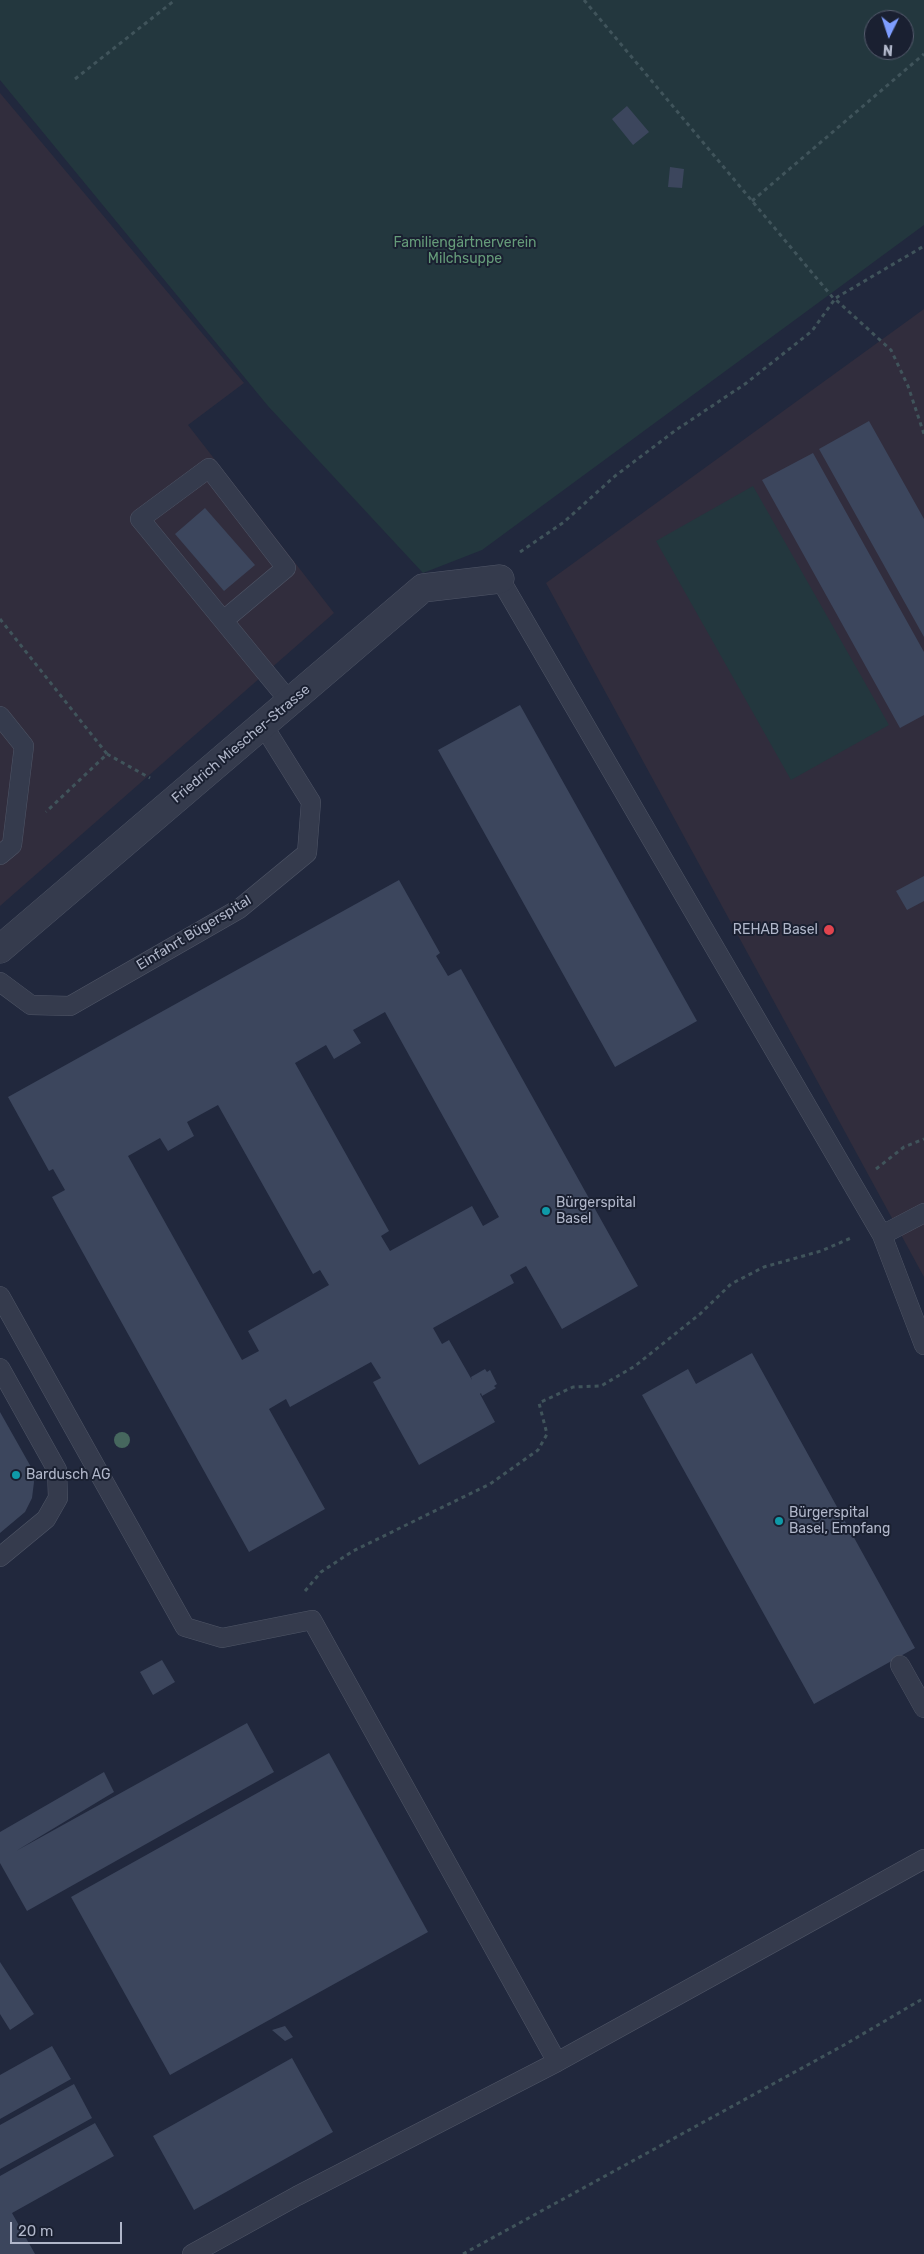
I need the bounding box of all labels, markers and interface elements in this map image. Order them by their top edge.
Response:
north arrow [864,10,914,60]
text: N [882,41,894,58]
park label: Familiengärtnerverein Milchsuppe [393,235,537,268]
street label: Friedrich Miescher-Strasse [168,681,314,807]
street label: Einfahrt Bügerspital [134,892,254,974]
place label: REHAB Basel [733,922,818,938]
marker: REHAB Basel [822,923,836,937]
place label: Bürgerspital Basel [556,1195,636,1228]
marker: Bürgerspital Basel [540,1205,552,1217]
place label: Bardusch AG [26,1467,111,1483]
marker: Bardusch AG [10,1469,22,1481]
place label: Bürgerspital Basel, Empfang [789,1505,890,1538]
marker: Bürgerspital Basel, Empfang [773,1515,785,1527]
scale bar [12,2212,125,2244]
text: 20 m [18,2222,53,2240]

